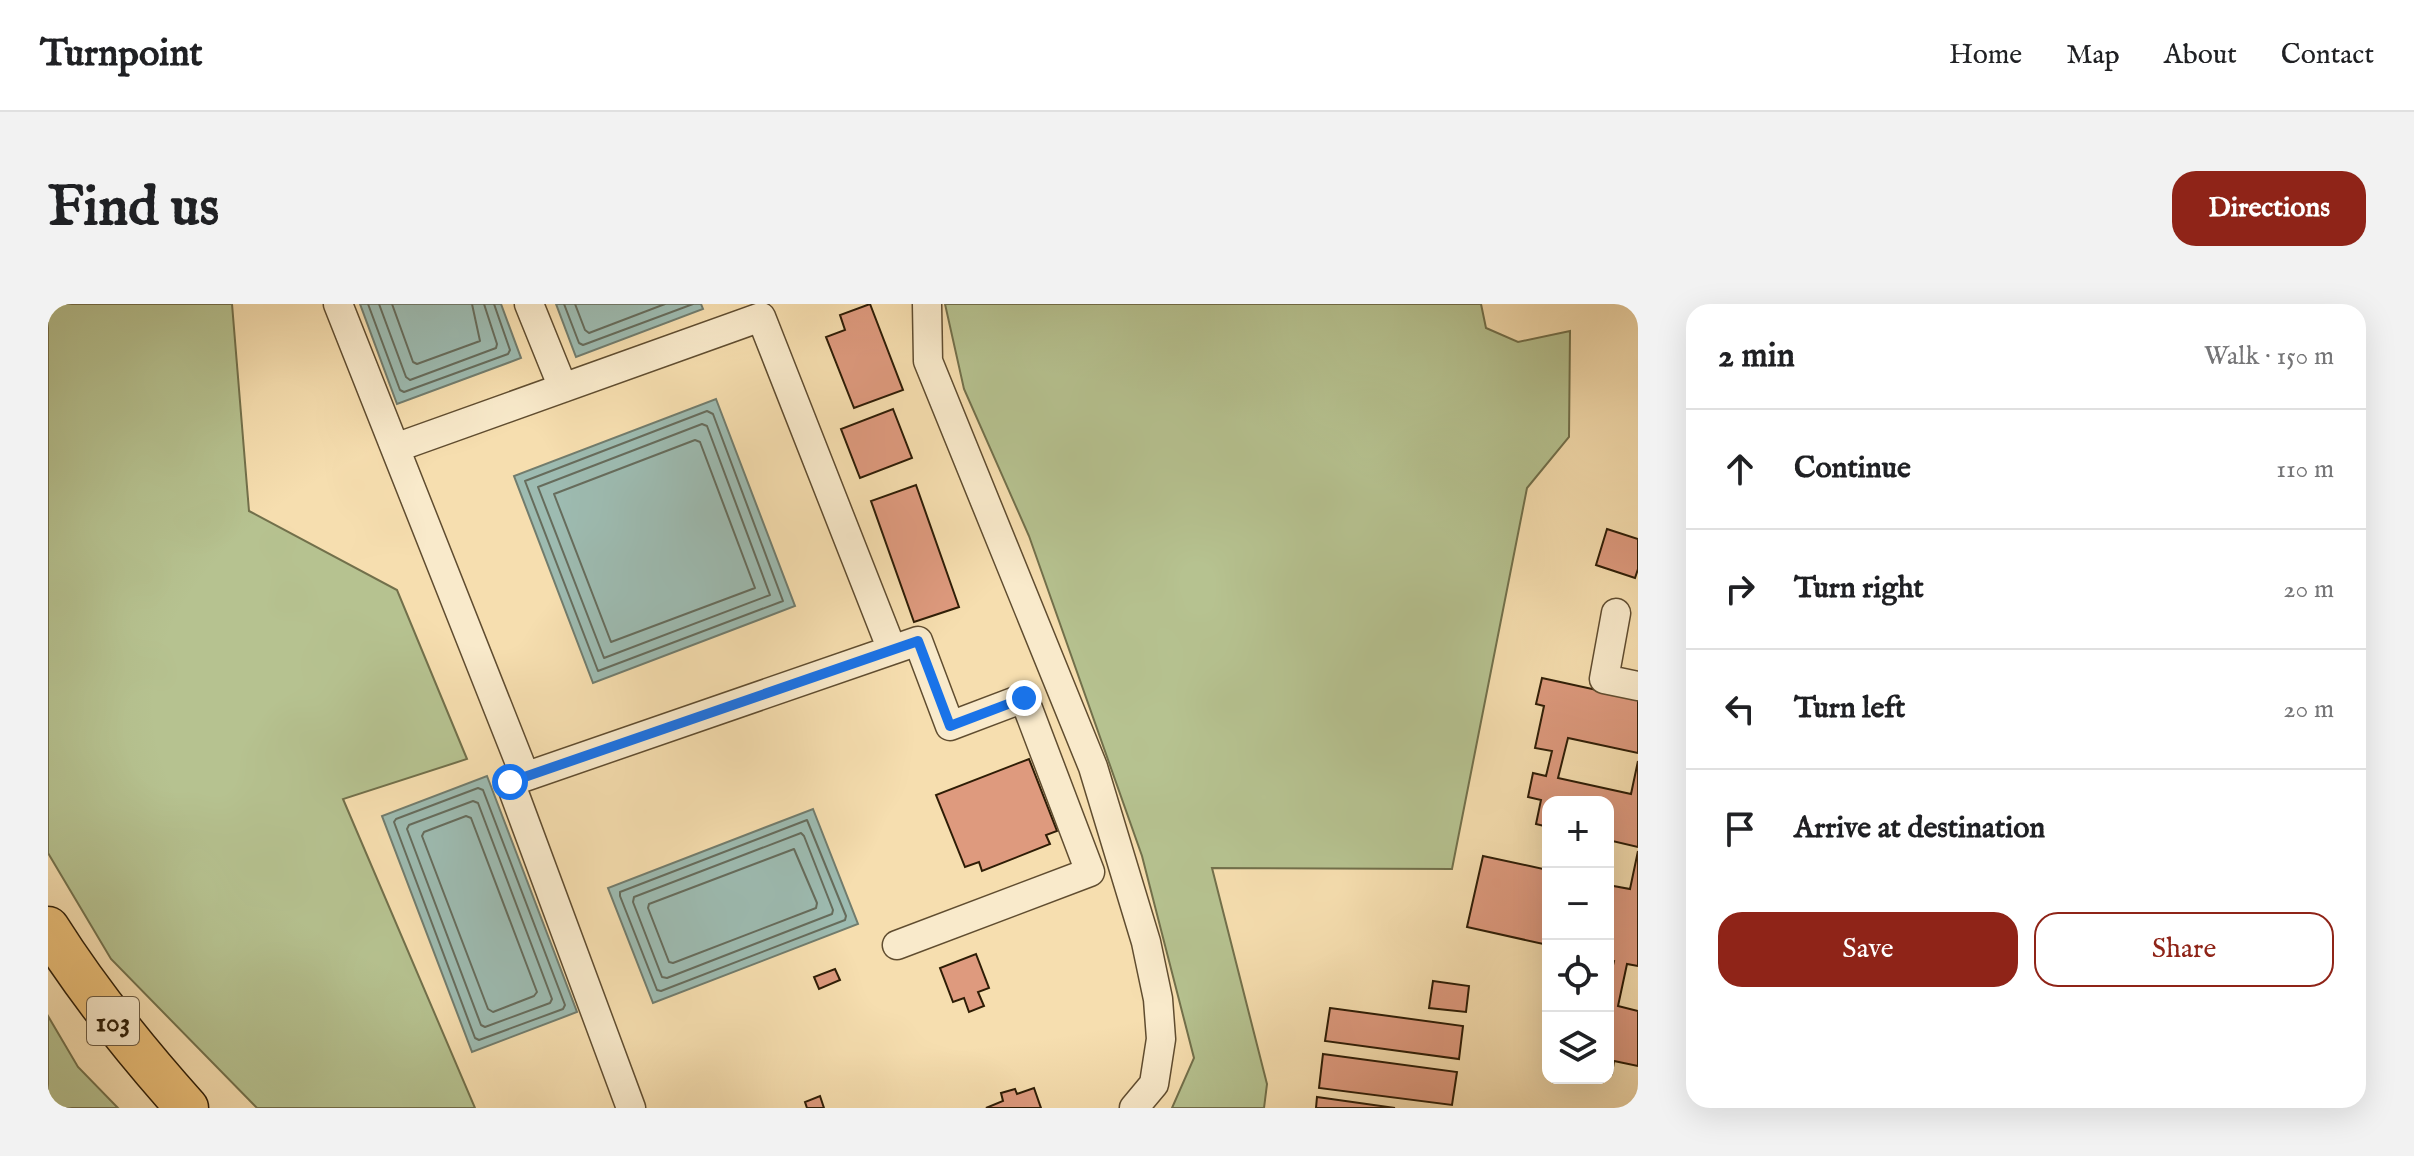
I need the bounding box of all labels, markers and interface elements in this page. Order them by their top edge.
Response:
text: Turnpoint [40,31,203,79]
text: Home [1949,38,2022,73]
text: Map [2066,38,2120,73]
text: About [2164,38,2237,73]
text: Contact [2281,38,2374,73]
button: Directions [2172,171,2366,246]
text: Find us [48,173,219,244]
text: 2 min [1718,335,1795,378]
text: Walk · 150 m [2204,340,2334,373]
icon: ahead [1718,447,1762,491]
text: Continue [1794,450,1911,488]
text: 110 m [2276,453,2334,486]
icon: right [1718,567,1762,611]
text: Turn right [1794,570,1924,608]
text: 20 m [2283,573,2334,606]
route end [1006,680,1042,716]
icon: left [1718,687,1762,731]
text: Turn left [1794,690,1905,728]
text: 20 m [2283,693,2334,726]
route start [492,764,528,800]
map controls [1542,796,1614,1084]
button: + [1542,796,1614,868]
icon: arrive [1718,807,1762,851]
text: Arrive at destination [1794,810,2045,848]
button: − [1542,868,1614,940]
button: Save [1718,912,2018,987]
button: Share [2034,912,2334,987]
button: locate [1542,940,1614,1012]
road number: 103 [87,997,139,1045]
button: layers [1542,1012,1614,1084]

